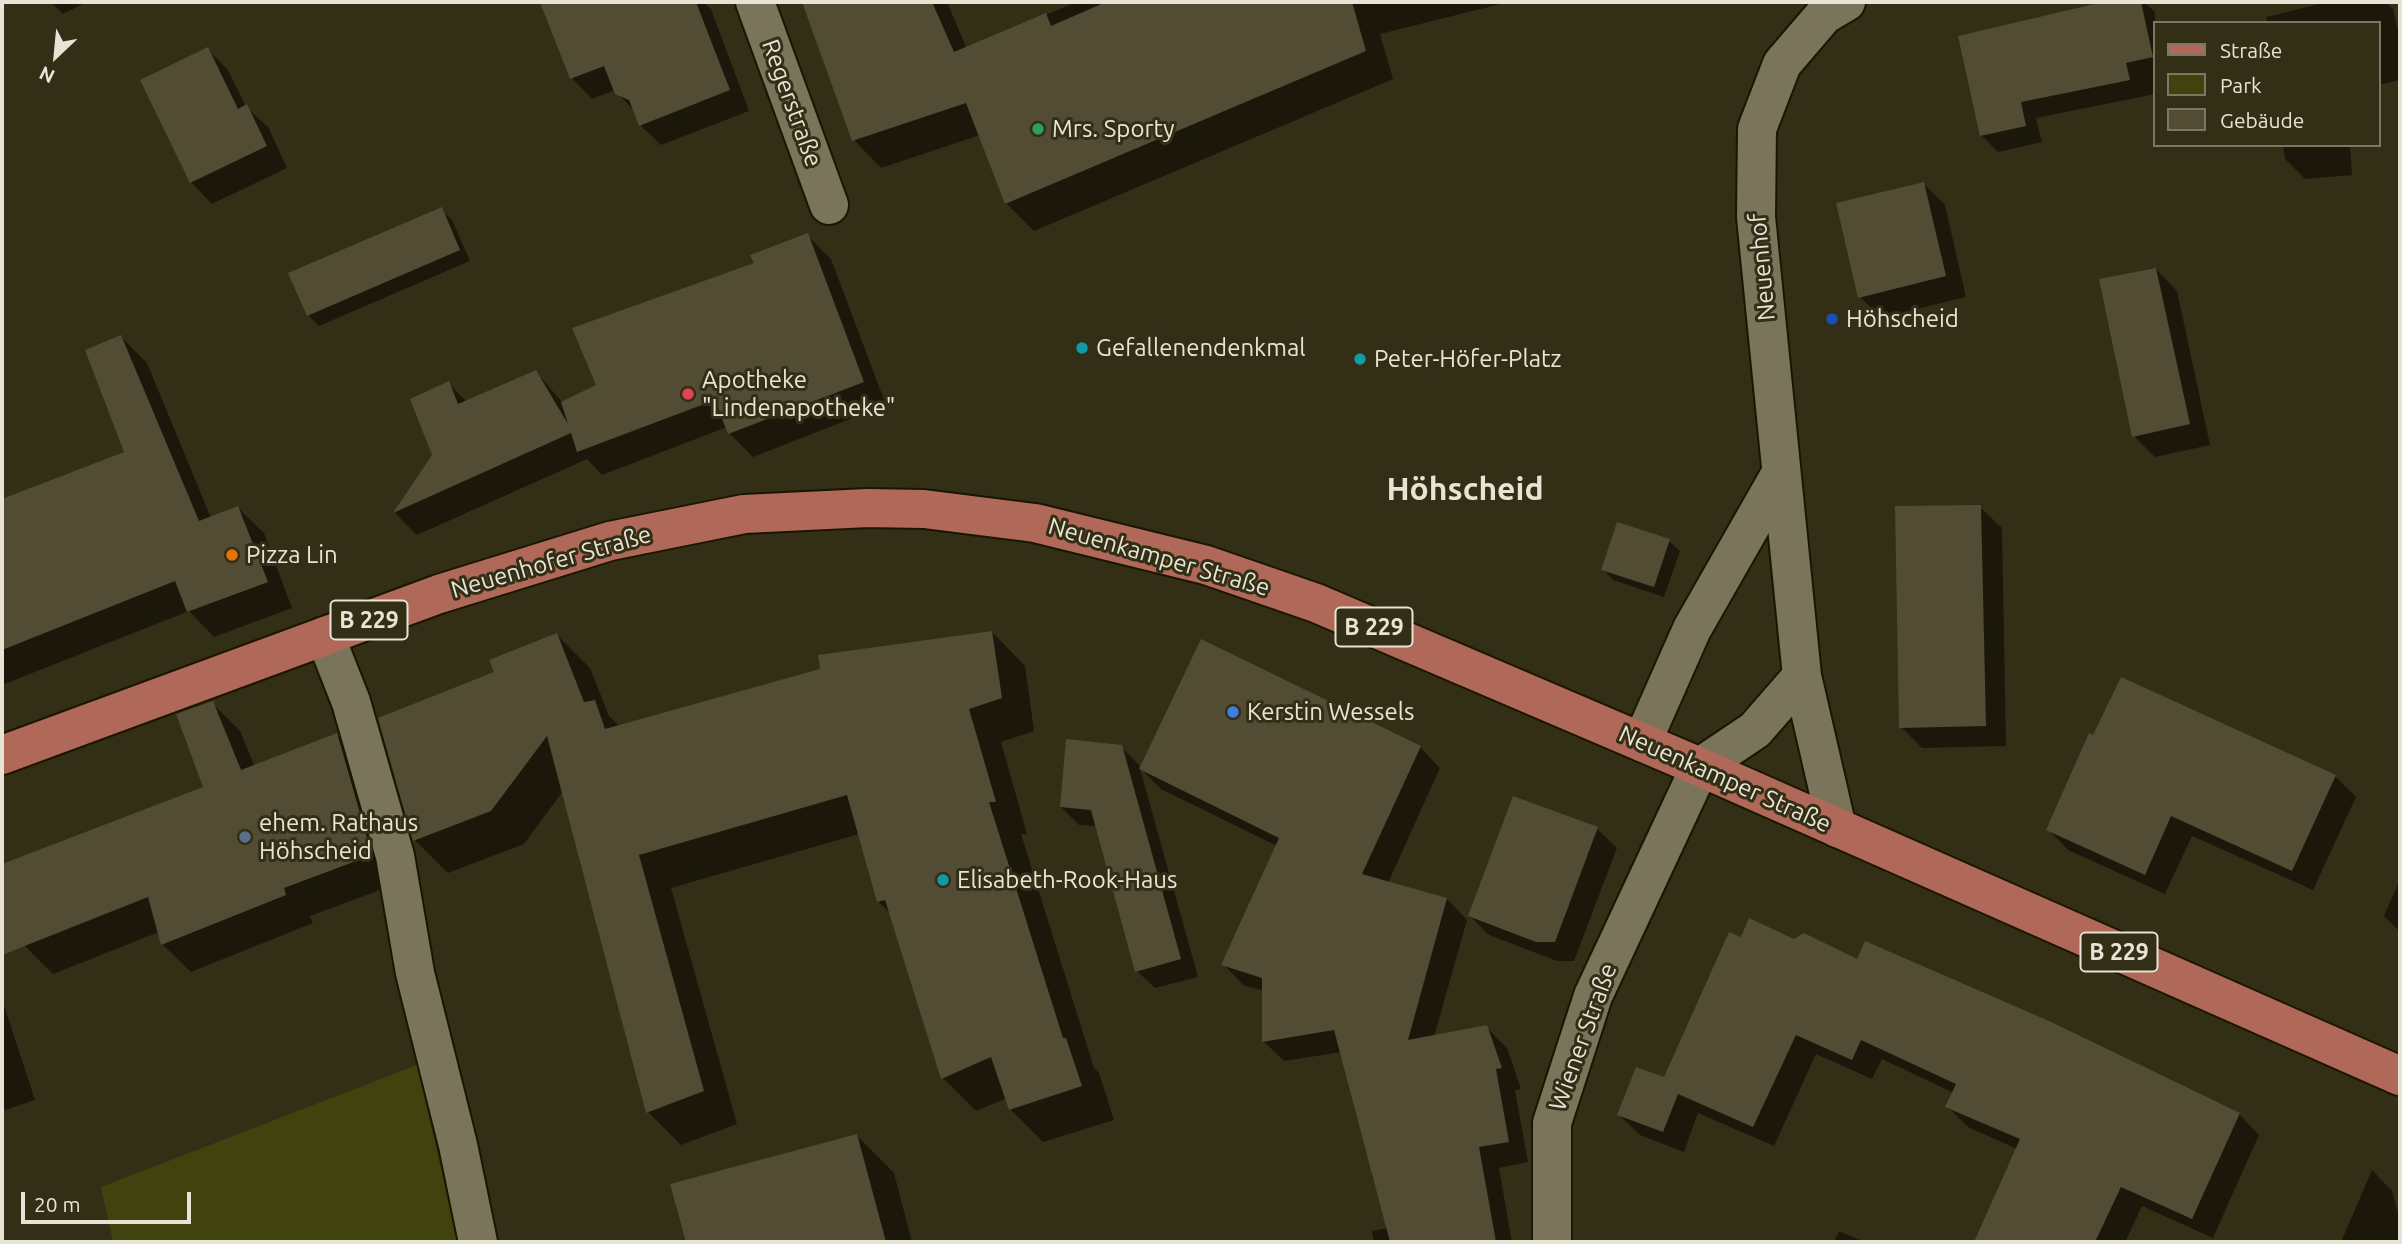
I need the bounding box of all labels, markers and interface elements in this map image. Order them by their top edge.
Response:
north arrow [21,21,91,91]
legend [2154,21,2381,147]
street label: Regerstraße [756,35,828,171]
text: Straße [2220,38,2282,62]
text: N [36,62,58,88]
text: Park [2220,73,2262,97]
text: Gebäude [2220,108,2304,132]
place label: Mrs. Sporty [1052,115,1175,143]
marker: Mrs. Sporty [1030,121,1046,137]
street label: Neuenhof [1743,212,1781,322]
place label: Höhscheid [1846,305,1959,333]
marker: Höhscheid [1824,311,1840,327]
place label: Gefallenendenkmal [1096,334,1306,362]
marker: Gefallenendenkmal [1074,340,1090,356]
place label: Peter-Höfer-Platz [1374,345,1562,373]
marker: Peter-Höfer-Platz [1352,351,1368,367]
place label: Apotheke "Lindenapotheke" [702,366,895,422]
marker: Apotheke "Lindenapotheke" [680,386,696,402]
district label: Höhscheid [1386,470,1544,508]
street label: Neuenkamper Straße [1045,512,1273,602]
street label: Neuenhofer Straße [448,520,654,604]
place label: Pizza Lin [246,541,338,569]
marker: Pizza Lin [224,547,240,563]
road number: B 229 [330,600,408,640]
road number: B 229 [1336,608,1412,646]
place label: Kerstin Wessels [1247,698,1414,726]
marker: Kerstin Wessels [1225,704,1241,720]
street label: Neuenkamper Straße [1614,719,1836,839]
place label: ehem. Rathaus Höhscheid [259,809,418,865]
marker: ehem. Rathaus Höhscheid [237,829,253,845]
place label: Elisabeth-Rook-Haus [957,866,1177,894]
marker: Elisabeth-Rook-Haus [935,872,951,888]
road number: B 229 [2080,932,2158,972]
street label: Wiener Straße [1543,960,1623,1114]
scale bar [24,1178,194,1222]
text: 20 m [34,1192,81,1216]

